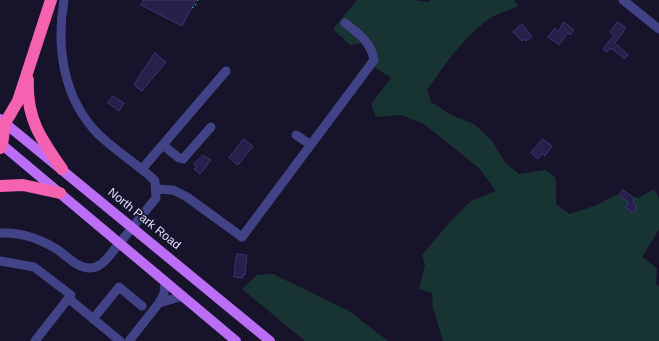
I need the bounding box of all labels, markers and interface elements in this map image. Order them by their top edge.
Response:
street label: North Park Road [105,185,183,253]

